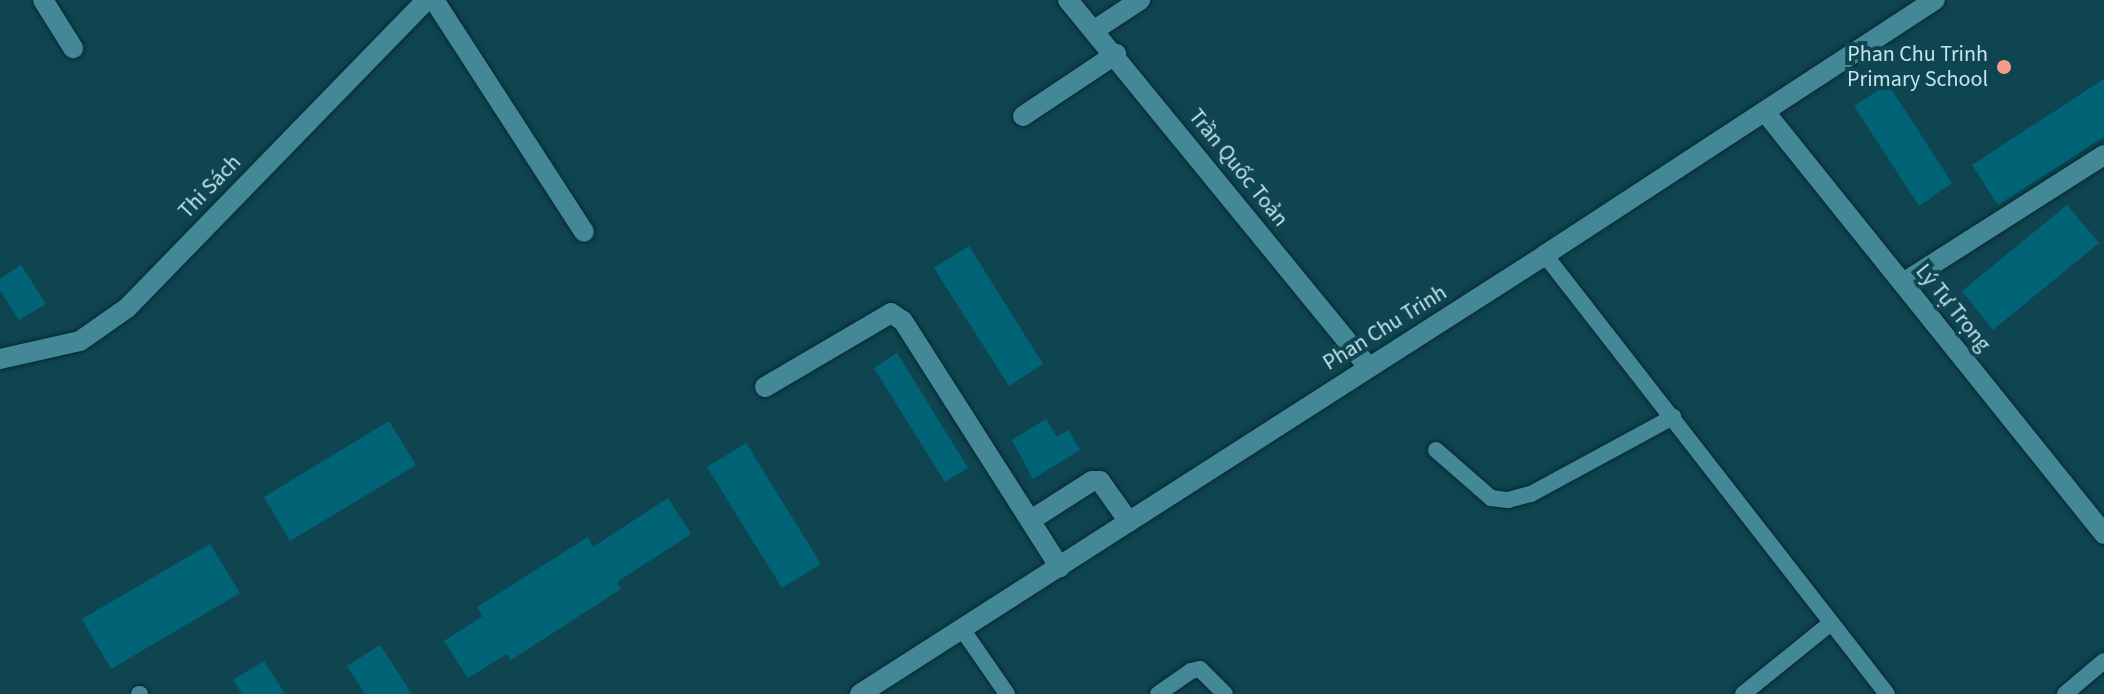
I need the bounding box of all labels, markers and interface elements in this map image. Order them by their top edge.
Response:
place label: Phan Chu Trinh Primary School [1847,41,1988,92]
marker: Phan Chu Trinh Primary School [1995,58,2013,76]
street label: Trần Quốc Toản [1183,104,1293,232]
street label: Thi Sách [173,150,247,224]
street label: Lý Tự Trọng [1910,259,1996,357]
street label: Phan Chu Trinh [1318,280,1452,376]

